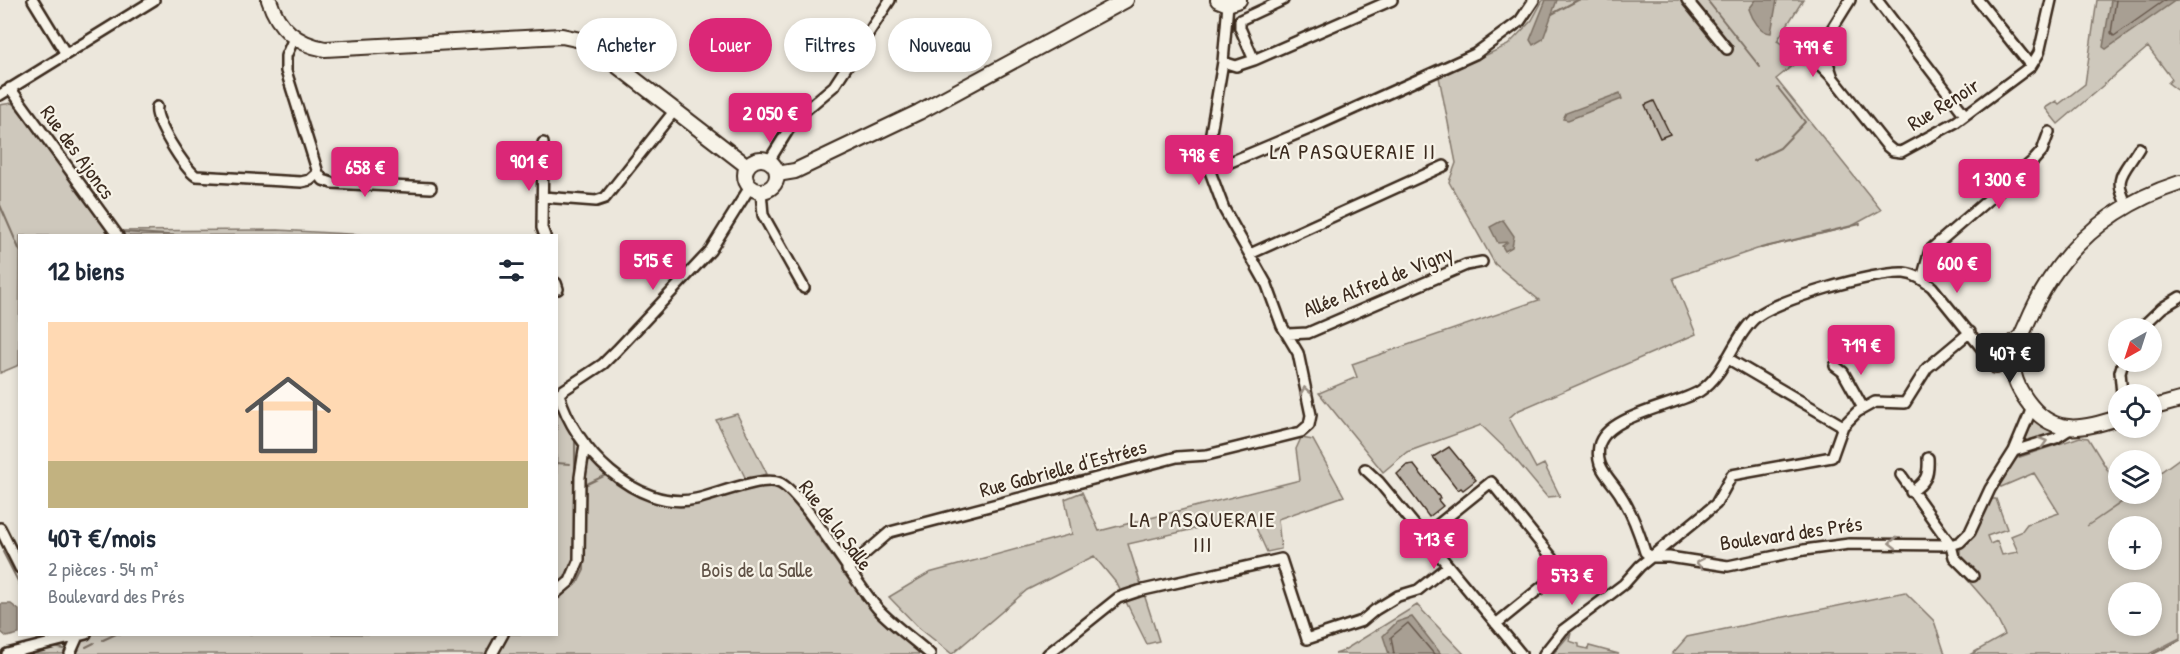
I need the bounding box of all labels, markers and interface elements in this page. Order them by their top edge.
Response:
chip: Acheter [576,18,677,72]
chip: Louer [689,18,772,72]
chip: Filtres [784,18,876,72]
chip: Nouveau [888,18,992,72]
pin: 799 € [1771,27,1855,78]
text: 799 € [1794,33,1832,60]
street label: Rue Renoir [1901,71,1985,137]
pin: 2 050 € [715,93,825,144]
street label: Rue des Ajoncs [34,99,122,205]
text: 2 050 € [743,99,797,126]
pin: 798 € [1157,135,1241,186]
district label: LA PASQUERAIE II [1270,136,1436,166]
pin: 901 € [487,141,571,192]
text: 798 € [1179,141,1219,168]
pin: 658 € [323,147,407,198]
text: 901 € [510,147,548,174]
text: 658 € [345,153,385,180]
pin: 1 300 € [1944,159,2054,210]
text: 1 300 € [1973,165,2025,192]
street label: Allée Alfred de Vigny [1299,238,1457,324]
pin: 515 € [611,240,695,291]
pin: 600 € [1915,243,1999,294]
text: 515 € [634,246,672,273]
text: 600 € [1937,249,1977,276]
text: 12 biens [48,253,124,288]
icon: filters [495,254,528,287]
north arrow [2108,318,2162,372]
map controls [2108,318,2162,636]
pin: 719 € [1819,325,1903,376]
text: 719 € [1842,331,1880,358]
pin: 407 € [1968,333,2052,384]
text: 407 € [1990,339,2030,366]
icon: home [234,361,342,469]
button: locate [2108,384,2162,438]
one-way arrow [1299,386,1312,396]
street label: Rue Gabrielle d’Estrées [976,432,1150,504]
one-way arrow [2037,437,2048,449]
button: layers [2108,450,2162,504]
street label: Rue de la Salle [792,474,880,576]
district label: LA PASQUERAIE III [1130,504,1276,559]
street label: Boulevard des Prés [1718,509,1864,557]
button: + [2108,516,2162,570]
pin: 713 € [1392,519,1476,570]
text: 407 €/mois [48,520,156,555]
text: 713 € [1414,525,1454,552]
one-way arrow [1888,537,1897,549]
text: 2 pièces · 54 m² [48,555,158,582]
park label: Bois de la Salle [701,555,813,584]
pin: 573 € [1530,555,1614,606]
one-way arrow [1696,557,1706,570]
text: 573 € [1551,561,1593,588]
text: Boulevard des Prés [48,582,184,609]
button: − [2108,582,2162,636]

